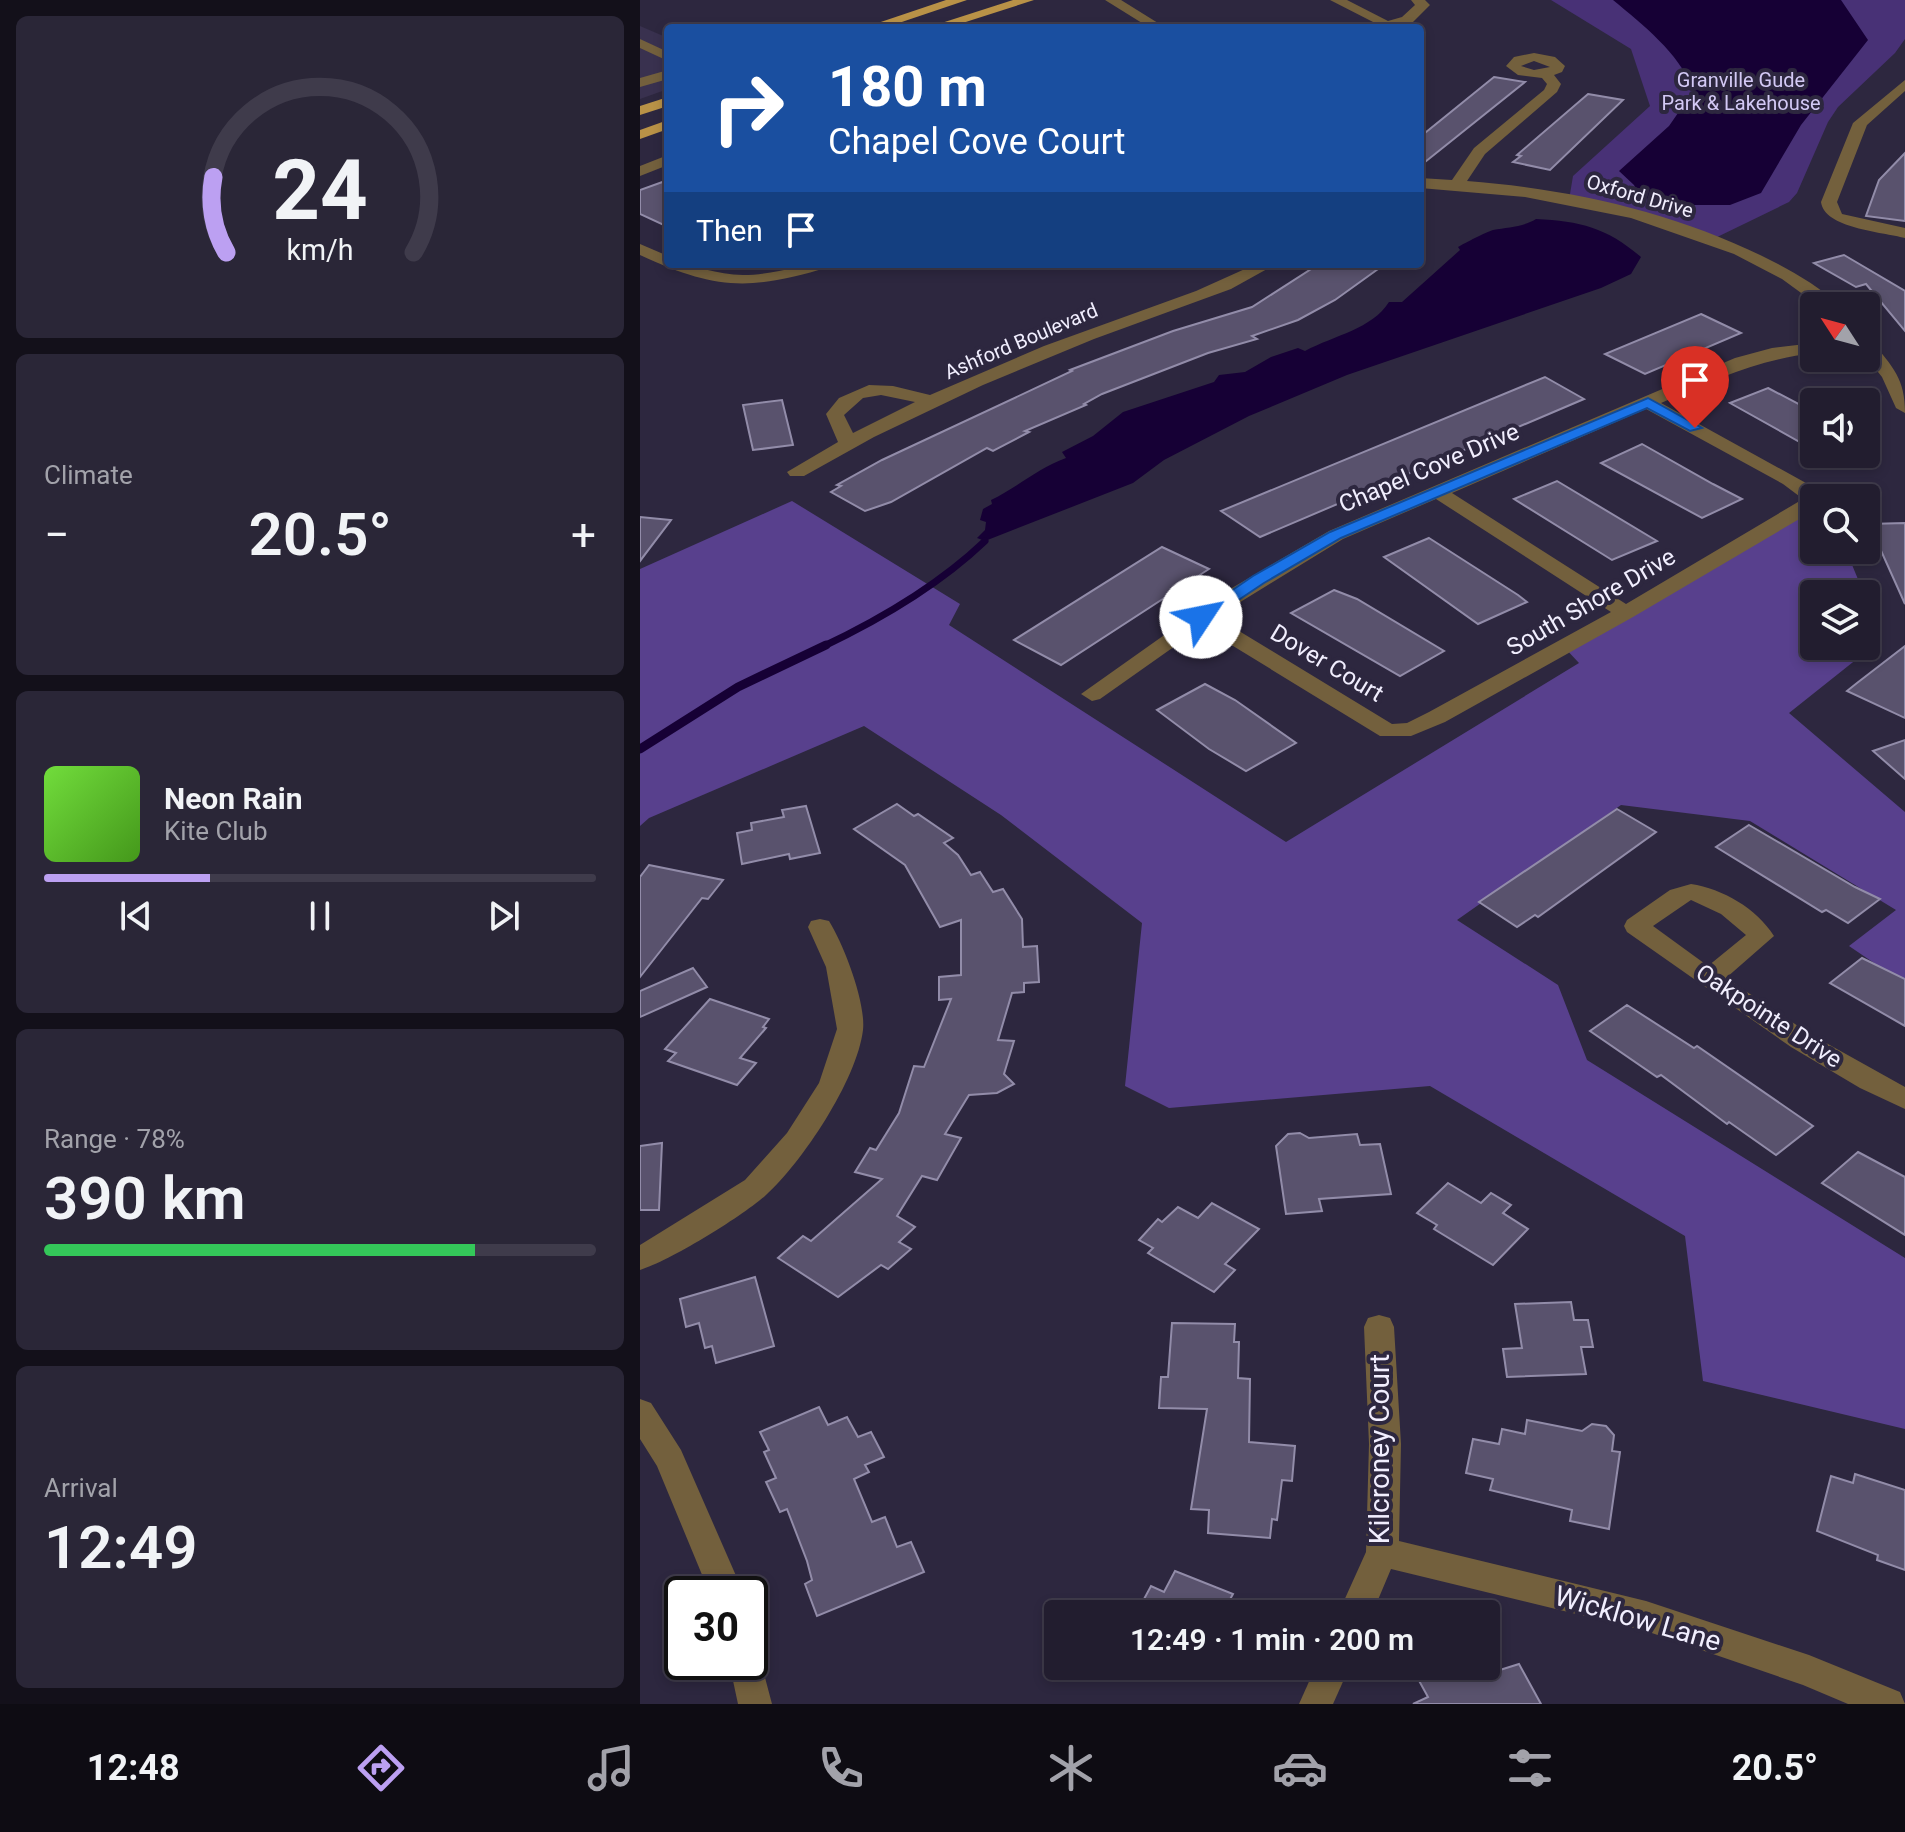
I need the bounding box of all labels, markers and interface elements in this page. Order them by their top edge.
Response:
text: 180 m [828,54,987,120]
icon: right [696,56,800,160]
park label: Granville Gude Park & Lakehouse [1661,68,1821,115]
text: Chapel Cove Court [828,121,1125,163]
text: 24 [272,141,368,238]
street label: Oxford Drive [1584,169,1696,223]
icon: arrive [779,208,823,252]
text: Then [696,213,763,248]
text: km/h [286,233,354,267]
north arrow [1800,292,1880,372]
map controls [1800,292,1880,660]
street label: Ashford Boulevard [941,298,1101,384]
pin [1661,346,1729,428]
icon: arrive [1673,358,1717,402]
button: sound [1800,388,1880,468]
street label: Chapel Cove Drive [1335,417,1523,519]
text: Climate [44,460,133,490]
button: search [1800,484,1880,564]
text: 20.5° [249,499,392,570]
text: − [44,509,69,561]
text: + [571,509,596,561]
street label: South Shore Drive [1502,542,1680,662]
position arrow [1159,575,1243,659]
button: layers [1800,580,1880,660]
street label: Dover Court [1266,618,1389,708]
text: Neon Rain [164,781,303,816]
text: Kite Club [164,816,268,846]
icon: previous [114,894,158,938]
icon: pause [298,894,342,938]
icon: next [482,894,526,938]
street label: Oakpointe Drive [1691,958,1847,1074]
text: Range · 78% [44,1124,185,1154]
text: 390 km [44,1163,246,1234]
street label: Kilcroney Court [1363,1354,1396,1544]
text: Arrival [44,1473,118,1503]
text: 12:49 [44,1512,197,1583]
speed limit sign: 30 [664,1576,768,1680]
street label: Wicklow Lane [1551,1579,1725,1658]
text: 12:49 · 1 min · 200 m [1130,1622,1414,1657]
icon: directions [353,1740,409,1796]
icon: music [583,1740,639,1796]
icon: phone [813,1740,869,1796]
icon: climate [1043,1740,1099,1796]
icon: car [1272,1740,1328,1796]
icon: filters [1502,1740,1558,1796]
text: 12:48 [87,1747,180,1789]
text: 20.5° [1732,1747,1818,1789]

